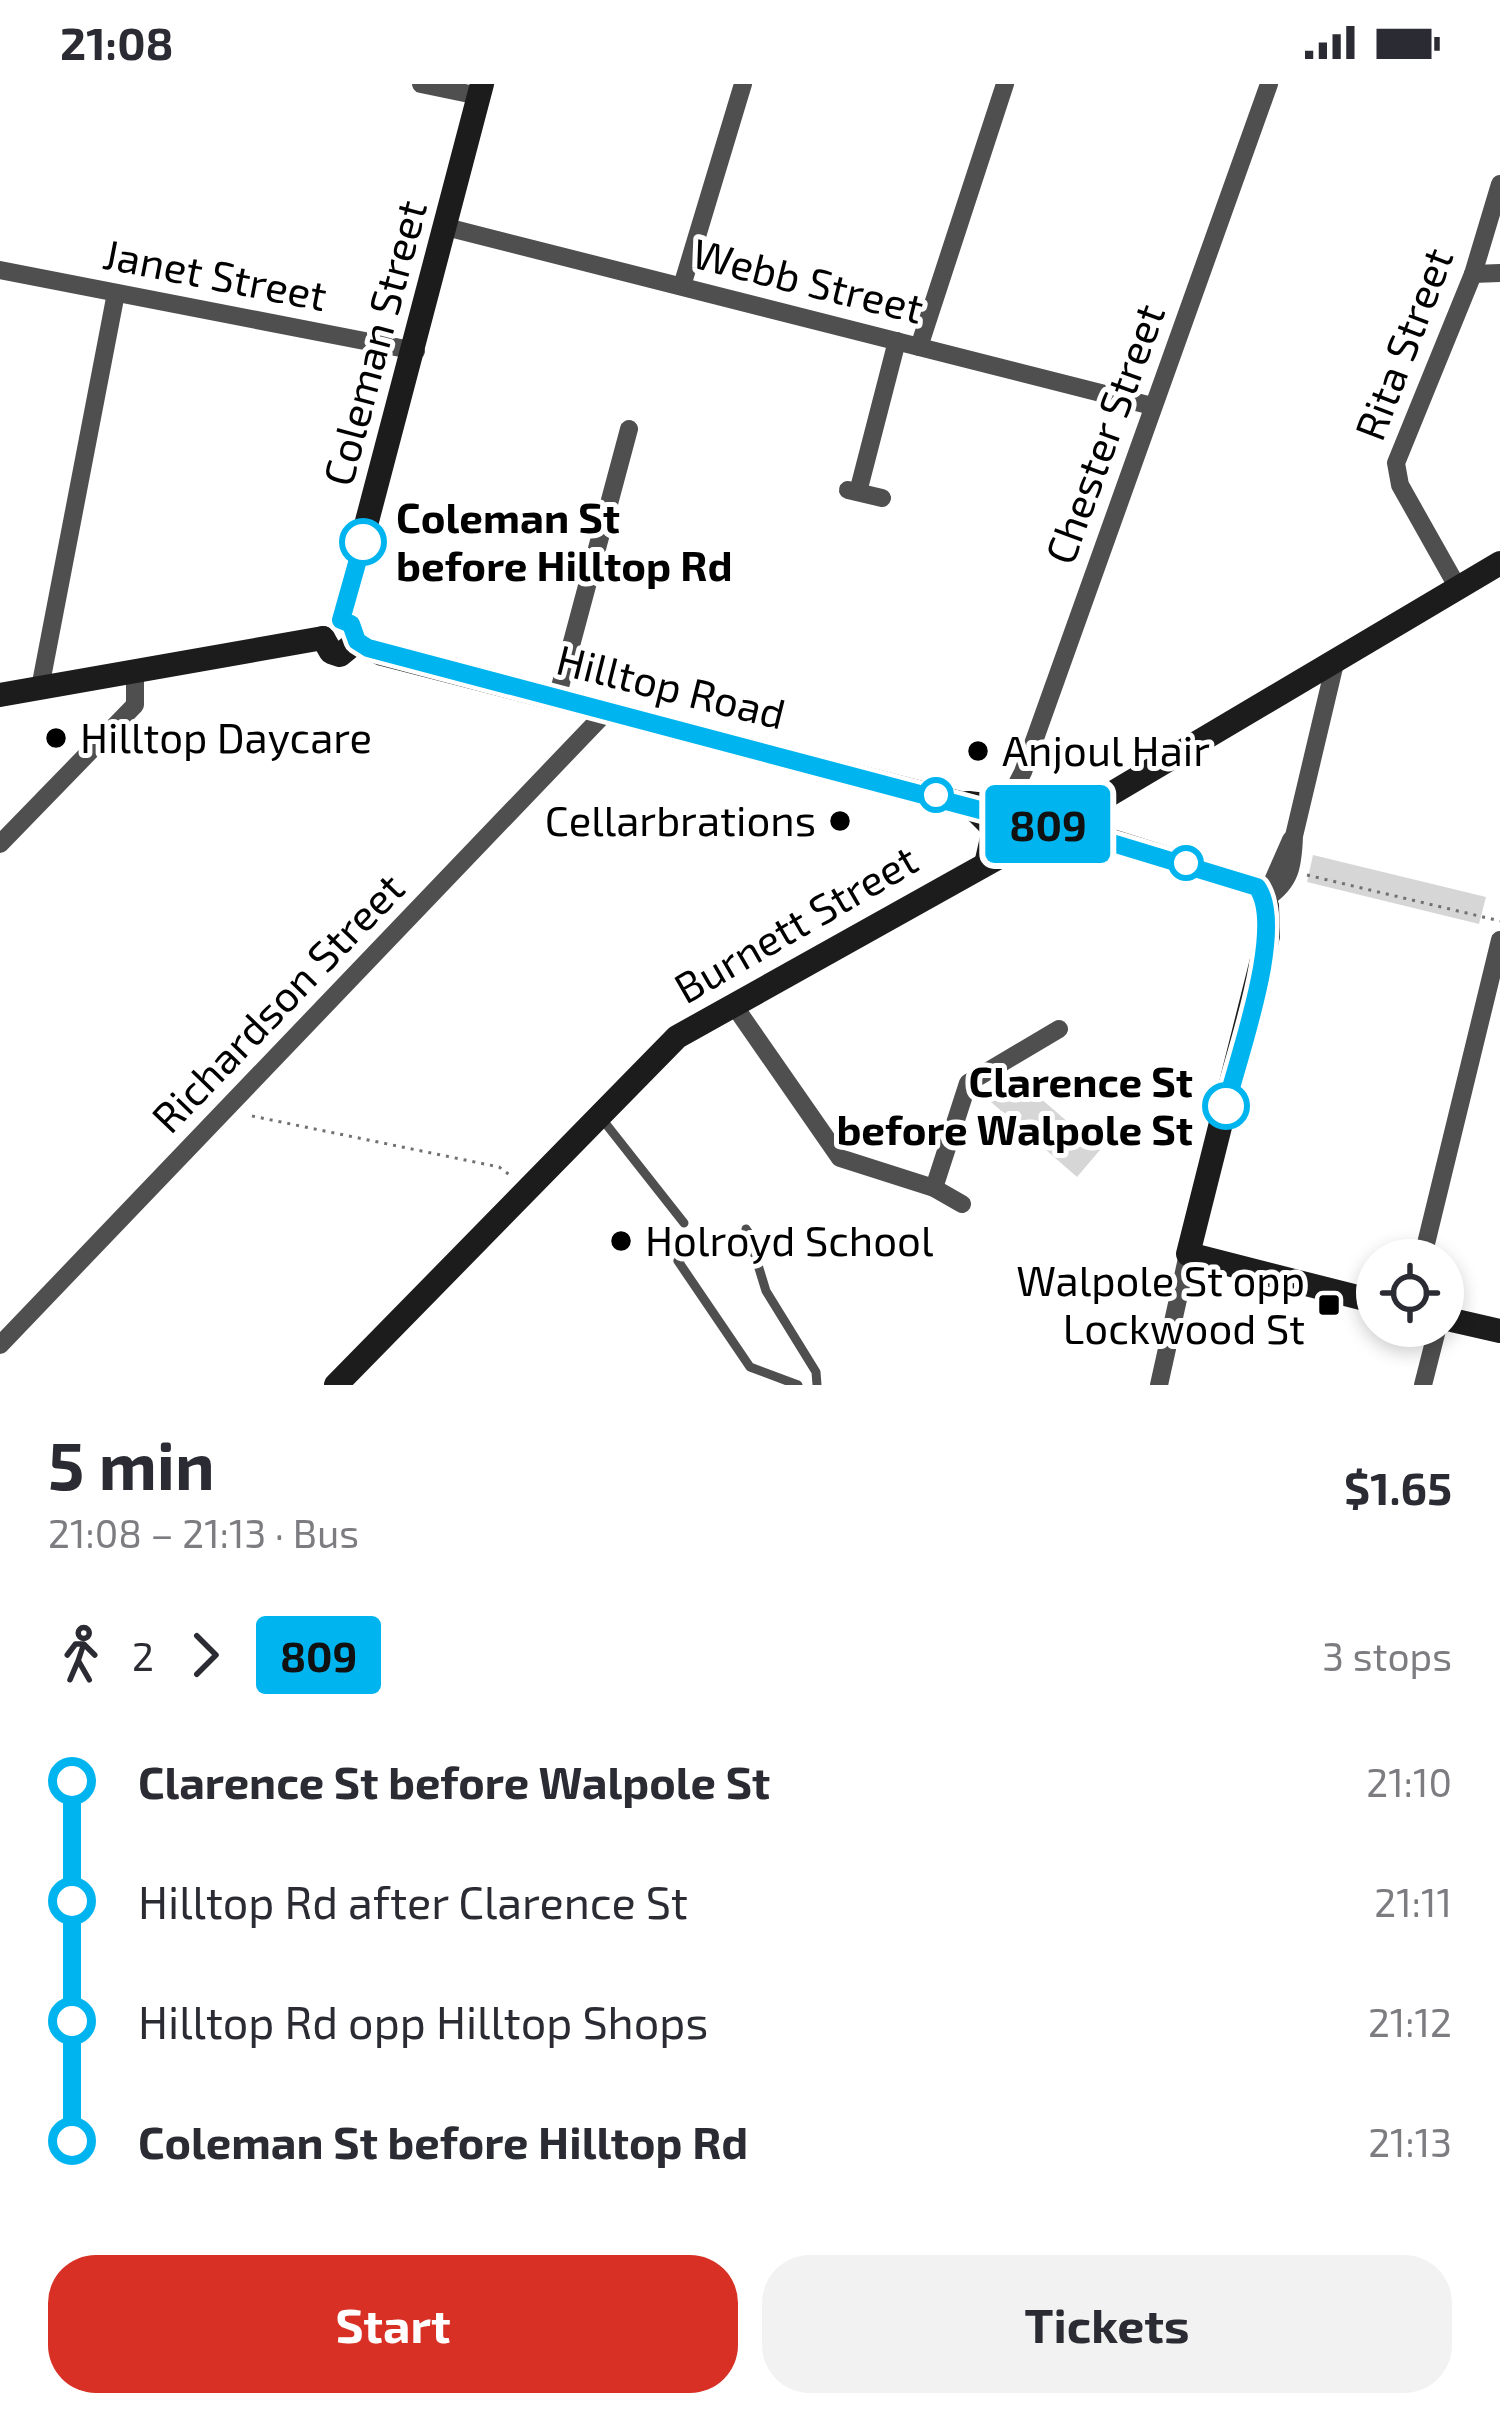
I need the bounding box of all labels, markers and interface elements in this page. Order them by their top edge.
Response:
text: 21:08 [60,15,174,69]
street label: Coleman Street [311,194,435,491]
street label: Webb Street [688,226,929,332]
street label: Janet Street [99,227,331,319]
street label: Rita Street [1343,240,1462,446]
street label: Chester Street [1033,297,1173,570]
place label: Coleman St before Hilltop Rd [396,491,733,589]
marker: Coleman St before Hilltop Rd [341,520,385,564]
street label: Hilltop Road [552,633,791,738]
place label: Hilltop Daycare [80,711,372,761]
place label: Anjoul Hair [1002,724,1210,775]
marker: Hilltop Daycare [43,725,69,751]
marker: Anjoul Hair [965,738,991,764]
unlabelled marker [920,779,952,811]
line badge: 809 [979,785,1117,863]
place label: Cellarbrations [545,794,816,844]
text: 809 [1009,799,1087,849]
marker: Cellarbrations [827,808,853,834]
street label: Burnett Street [665,833,925,1012]
unlabelled marker [1170,847,1202,879]
street label: Richardson Street [140,862,413,1141]
place label: Clarence St before Walpole St [836,1055,1193,1153]
marker: Clarence St before Walpole St [1204,1084,1248,1128]
place label: Holroyd School [645,1214,934,1264]
marker: Holroyd School [608,1228,634,1254]
map controls [1356,1239,1464,1347]
button: locate [1356,1239,1464,1347]
place label: Walpole St opp Lockwood St [1016,1254,1305,1352]
marker: Walpole St opp Lockwood St [1316,1292,1342,1318]
text: 5 min [48,1424,215,1503]
text: $1.65 [1344,1460,1452,1514]
text: 21:08 – 21:13 · Bus [48,1509,359,1556]
icon: walk [48,1622,114,1688]
icon: forward [172,1622,238,1688]
text: 809 [280,1630,357,1680]
text: 2 [132,1632,154,1679]
text: 3 stops [1322,1632,1452,1679]
text: Clarence St before Walpole St [138,1754,770,1808]
text: 21:10 [1366,1758,1452,1805]
text: Hilltop Rd after Clarence St [138,1874,688,1928]
text: 21:11 [1374,1878,1452,1925]
text: Hilltop Rd opp Hilltop Shops [138,1994,708,2048]
text: 21:12 [1368,1998,1452,2045]
text: Coleman St before Hilltop Rd [138,2114,748,2168]
text: 21:13 [1368,2118,1452,2165]
button: Start [48,2255,738,2393]
button: Tickets [762,2255,1452,2393]

